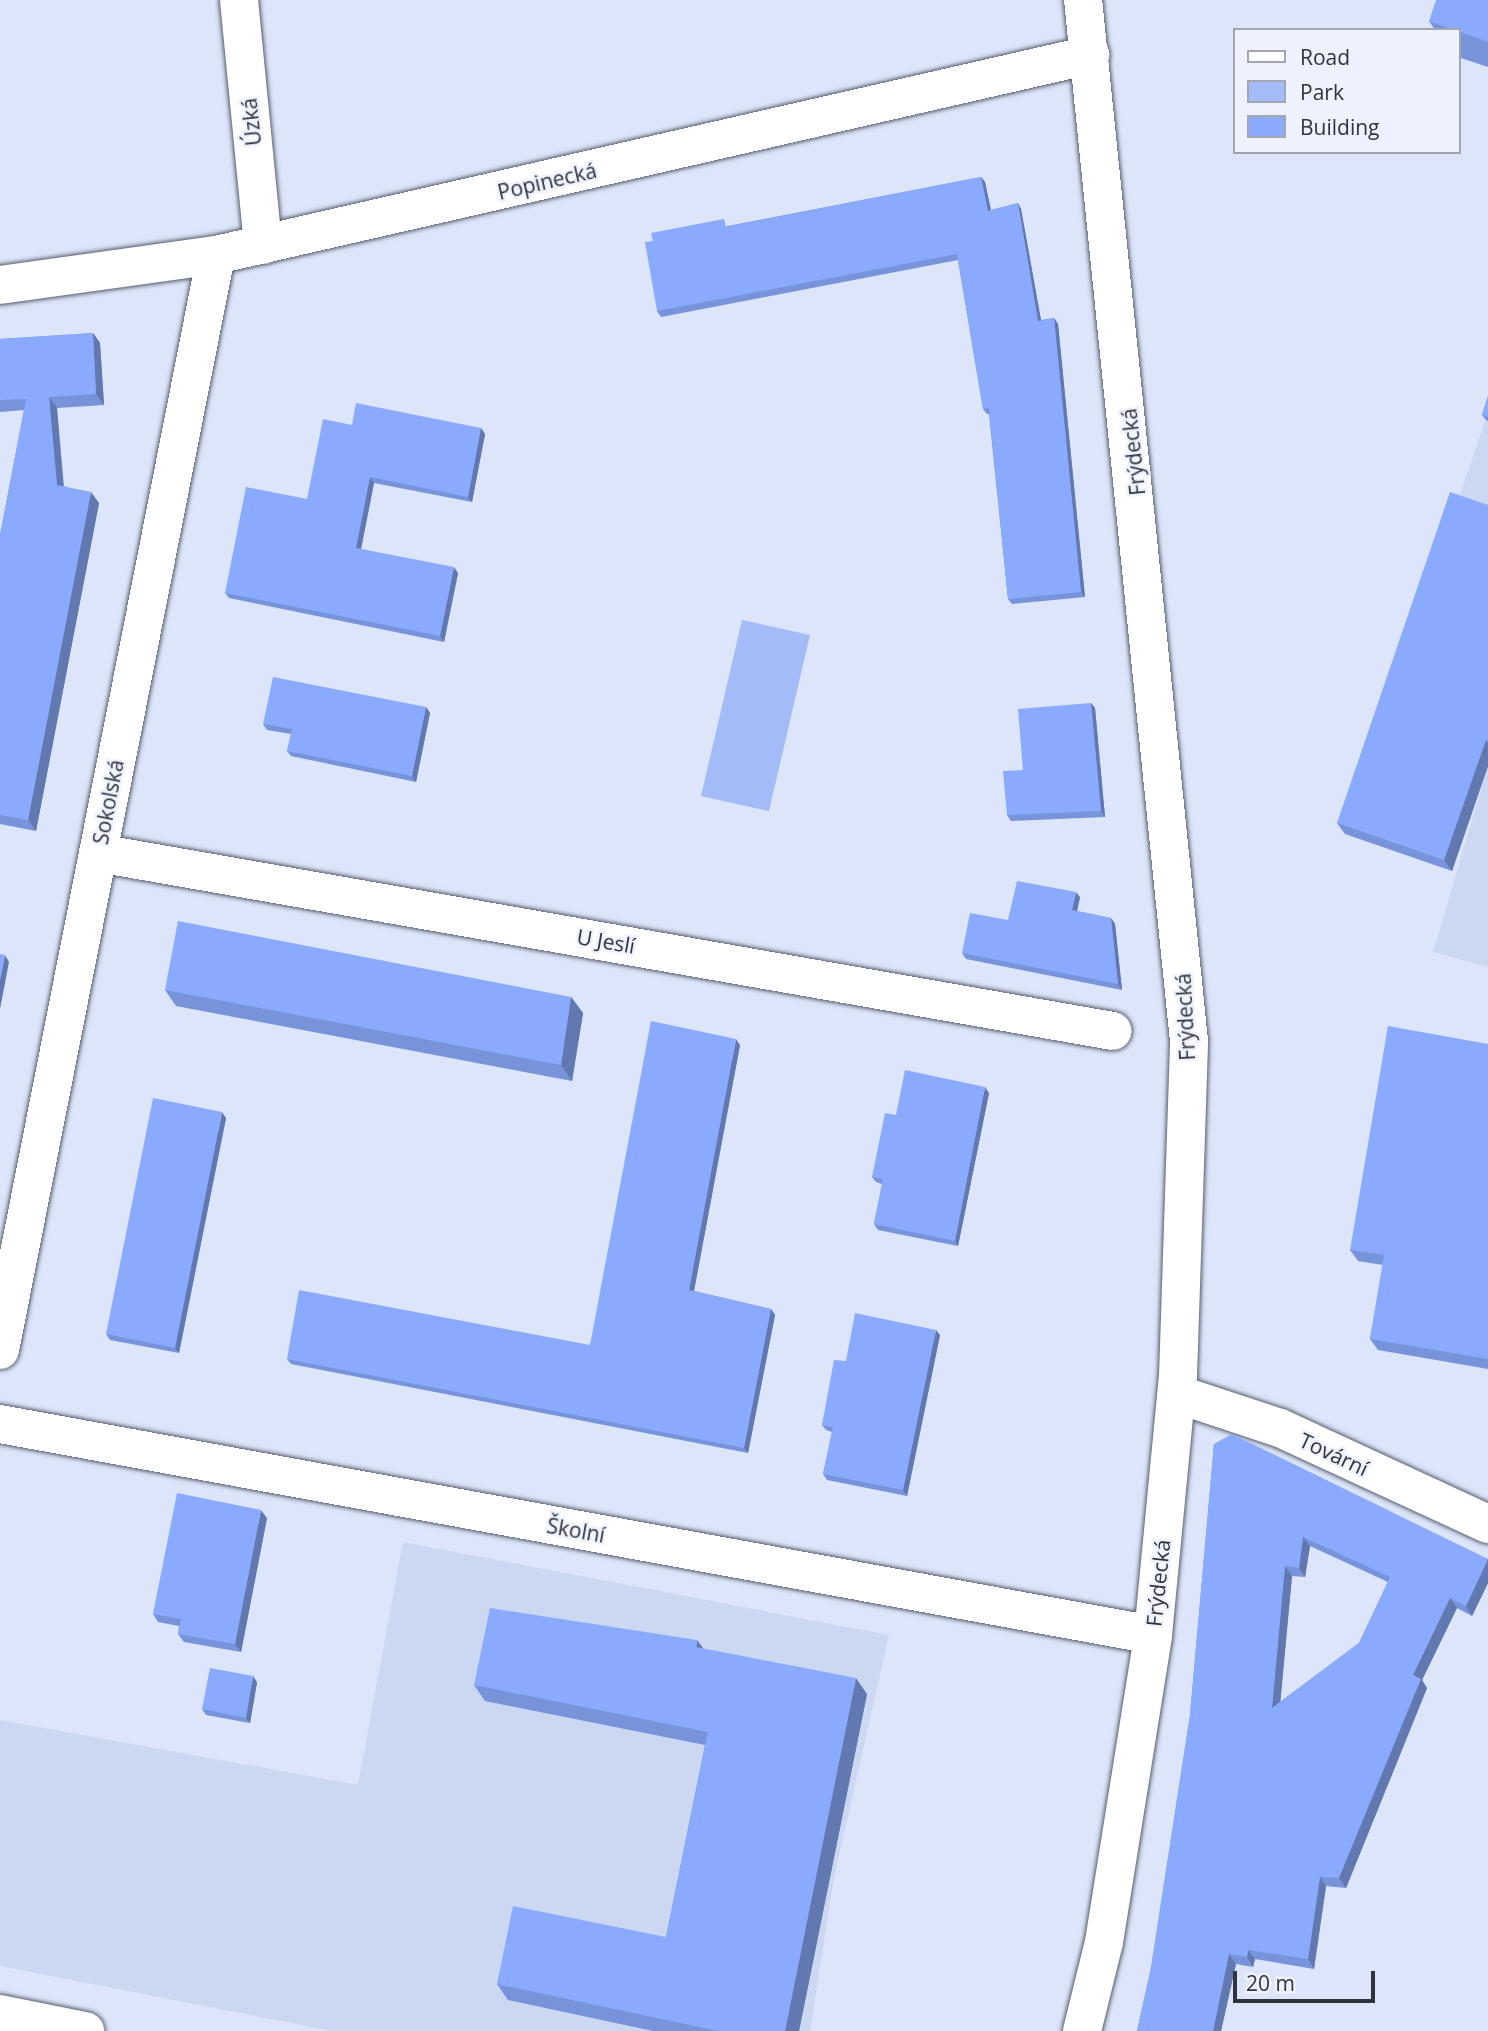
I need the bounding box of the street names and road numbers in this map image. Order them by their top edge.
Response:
street label: Úzká [236,97,266,147]
street label: Popinecká [495,157,599,205]
street label: Frýdecká [1116,407,1150,497]
street label: Sokolská [87,757,129,847]
street label: U Jeslí [575,923,637,959]
street label: Frýdecká [1170,973,1200,1061]
street label: Tovární [1296,1427,1372,1481]
street label: Školní [545,1512,607,1548]
street label: Frýdecká [1141,1538,1175,1628]

